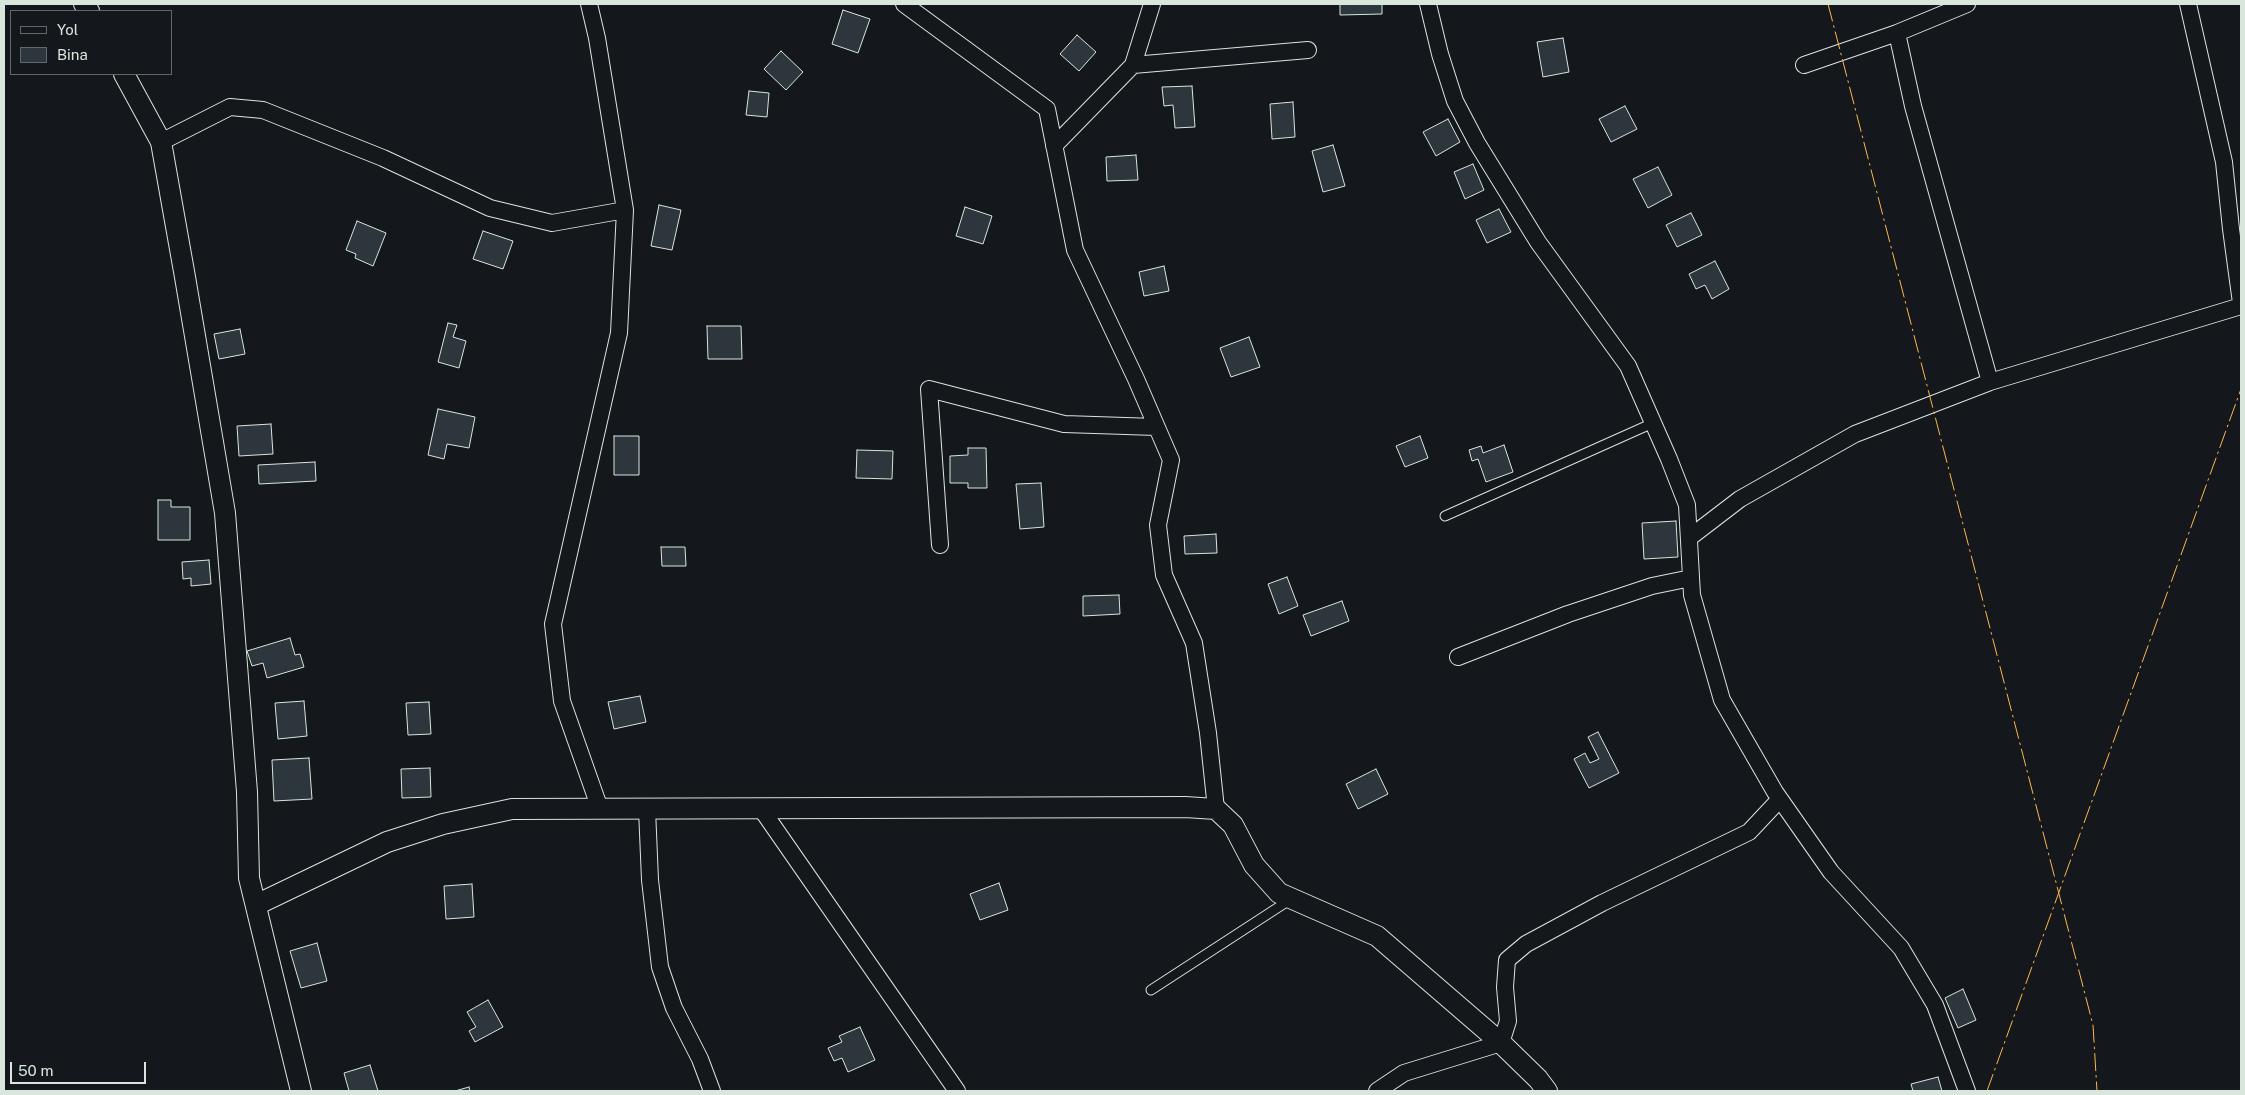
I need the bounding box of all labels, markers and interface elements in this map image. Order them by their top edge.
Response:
legend [10,10,172,75]
text: Yol [57,21,78,38]
text: Bina [57,46,88,63]
scale bar [12,1052,149,1084]
text: 50 m [18,1062,53,1079]

